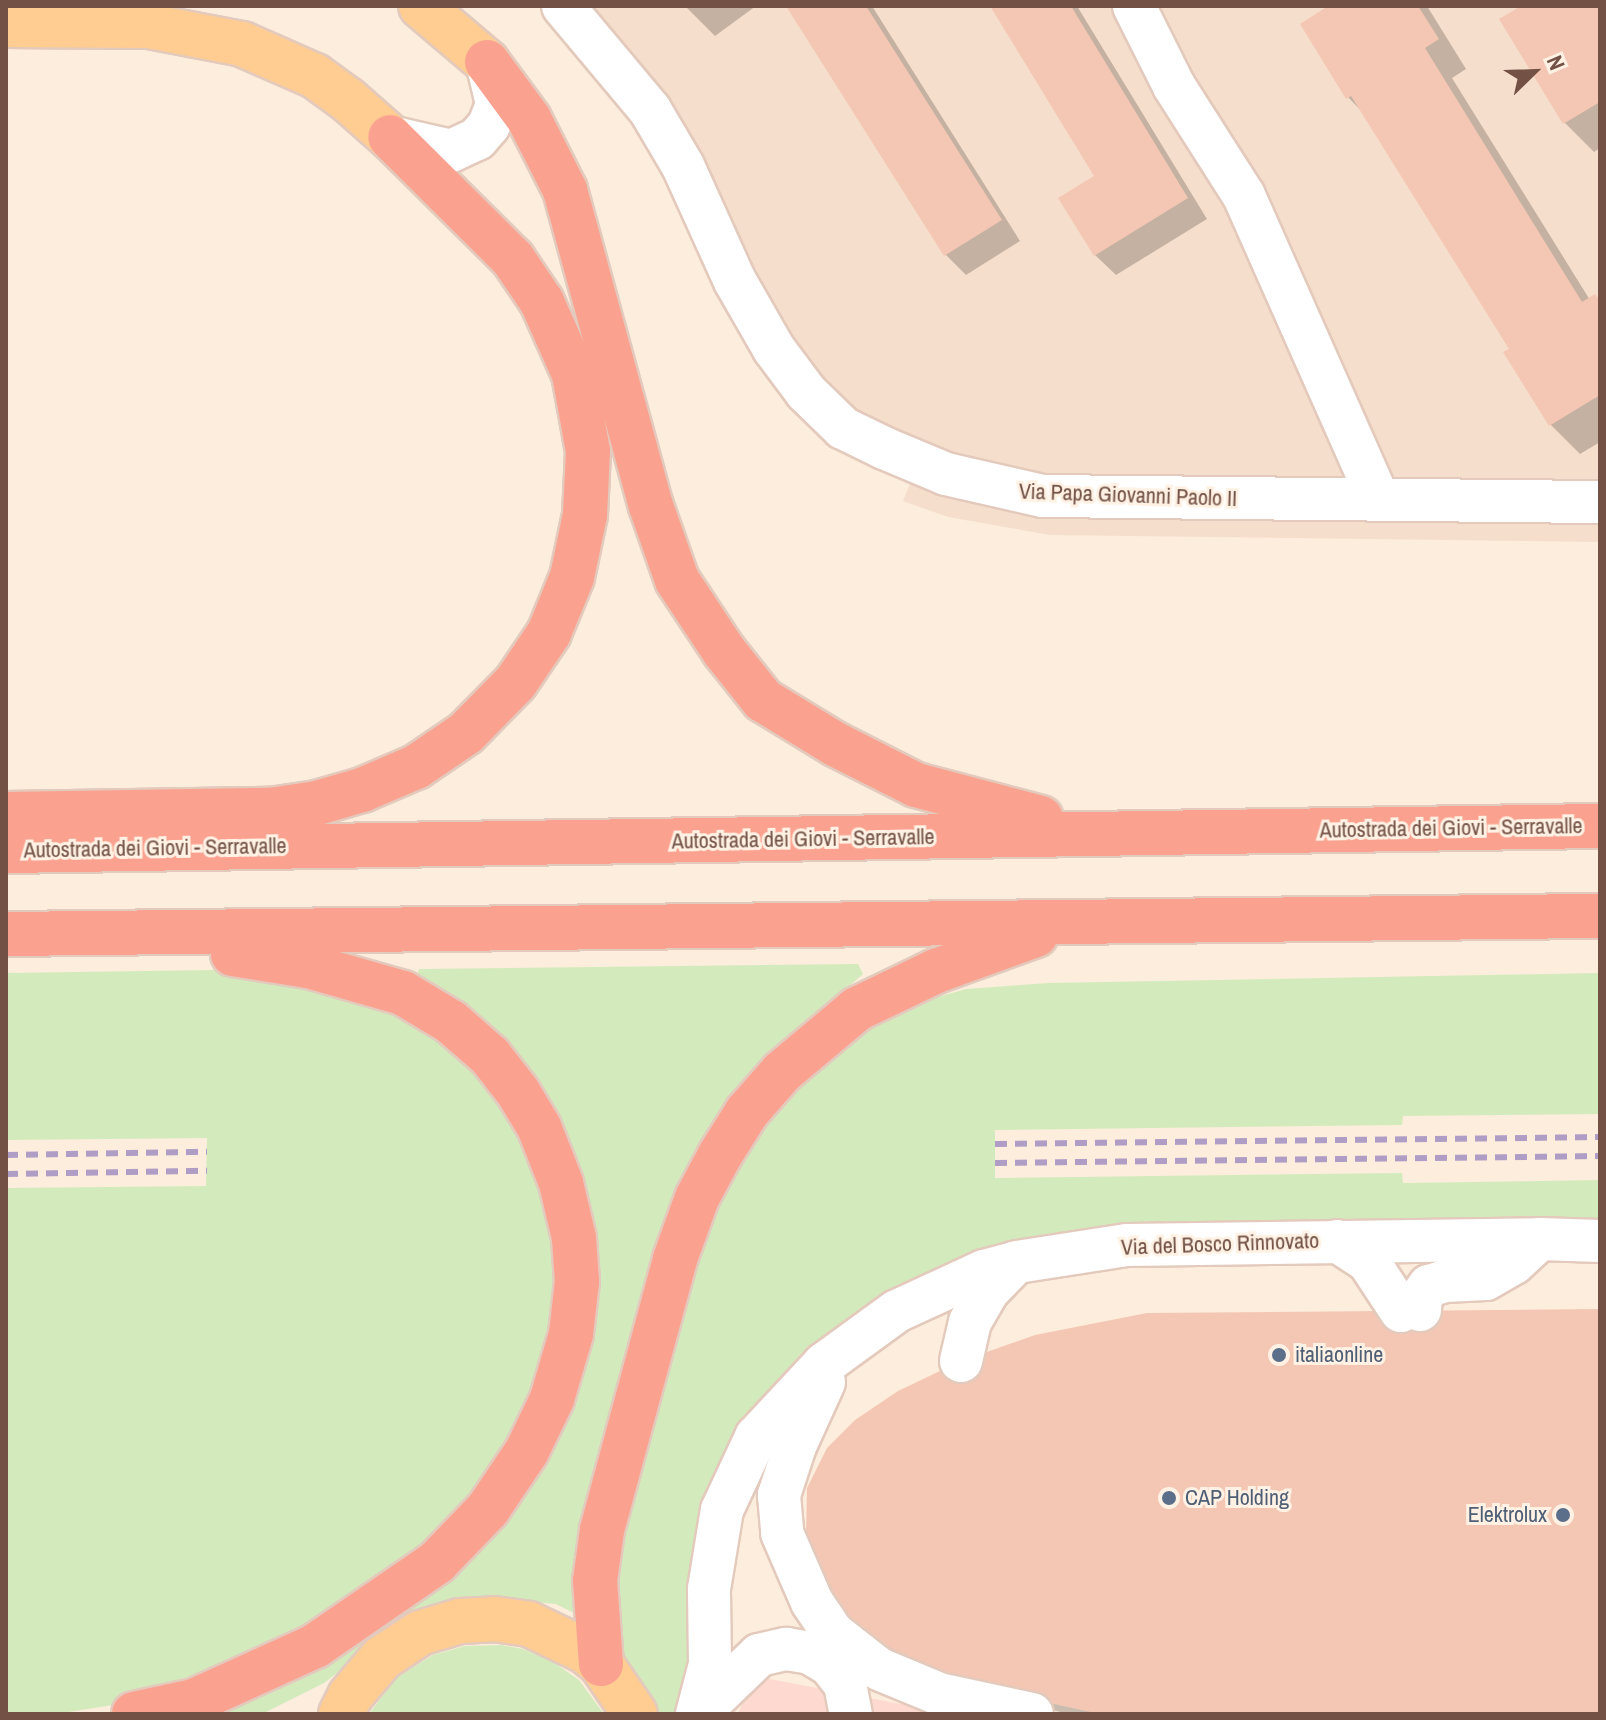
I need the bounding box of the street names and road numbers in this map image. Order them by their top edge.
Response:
street label: Via Papa Giovanni Paolo II [1018,478,1238,512]
street label: Autostrada dei Giovi - Serravalle [1319,813,1583,843]
street label: Autostrada dei Giovi - Serravalle [671,824,935,854]
street label: Autostrada dei Giovi - Serravalle [23,833,287,863]
street label: Via del Bosco Rinnovato [1120,1227,1320,1261]

